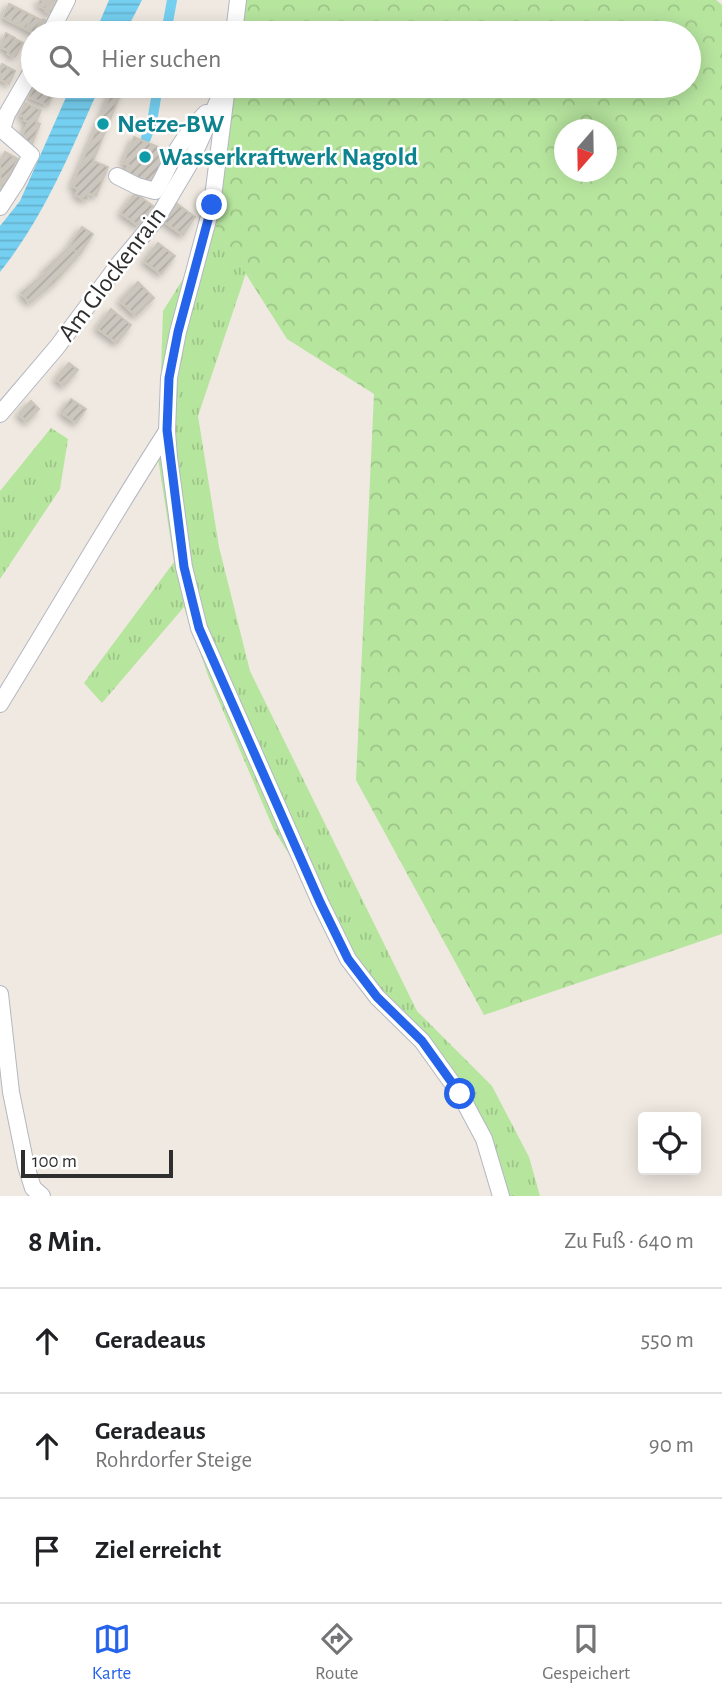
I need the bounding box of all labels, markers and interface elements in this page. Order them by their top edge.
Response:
search box [21,21,701,98]
icon: search [45,41,83,79]
text: Hier suchen [101,46,222,72]
place label: Netze-BW [117,111,225,137]
marker: Netze-BW [95,116,111,132]
north arrow [554,119,617,182]
place label: Wasserkraftwerk Nagold [159,144,418,170]
marker: Wasserkraftwerk Nagold [137,149,153,165]
route end [196,189,227,220]
street label: Am Glockenrain [53,202,171,346]
route start [444,1078,475,1109]
map controls [638,1112,701,1175]
button: locate [638,1112,701,1175]
scale bar [21,1147,173,1179]
text: 100 m [32,1152,77,1171]
text: 8 Min. [28,1227,102,1257]
text: Zu Fuß · 640 m [564,1230,694,1253]
icon: ahead [28,1322,66,1360]
text: Geradeaus [95,1327,206,1353]
text: 550 m [640,1329,694,1352]
text: Geradeaus [95,1418,206,1444]
icon: ahead [28,1427,66,1465]
text: 90 m [649,1434,694,1457]
text: Rohrdorfer Steige [95,1449,252,1472]
icon: arrive [28,1532,66,1570]
text: Ziel erreicht [95,1537,221,1563]
tab: Karte [92,1620,131,1685]
tab: Route [315,1620,358,1685]
tab: Gespeichert [542,1620,630,1685]

